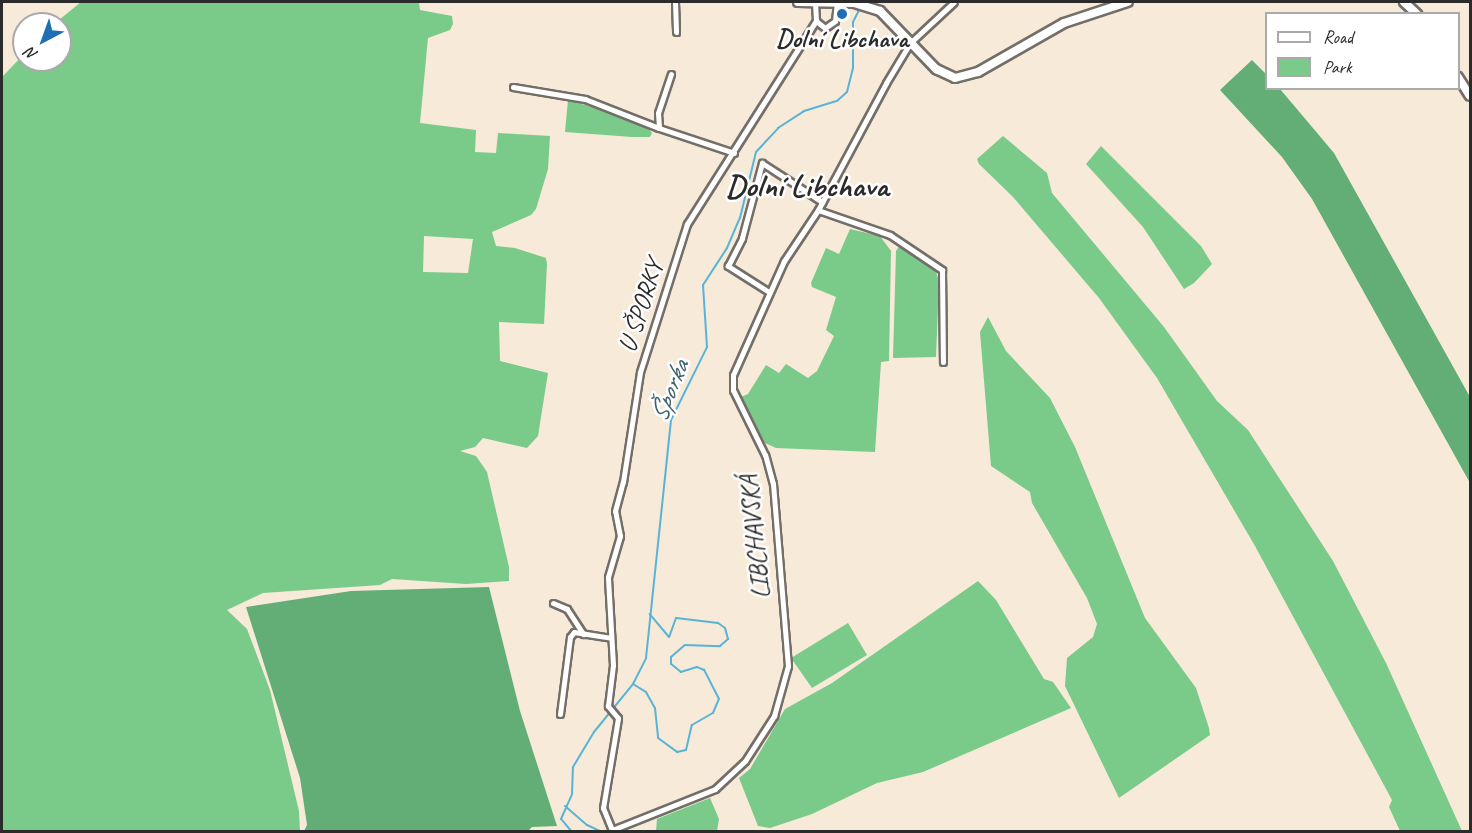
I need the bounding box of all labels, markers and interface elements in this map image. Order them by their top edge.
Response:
marker: Dolní Libchava [835,7,849,21]
north arrow [12,12,72,72]
legend [1265,12,1460,90]
place label: Dolní Libchava [776,23,908,55]
text: Road [1323,26,1353,48]
text: N [21,43,42,65]
text: Park [1323,56,1352,78]
district label: Dolní Libchava [726,167,888,205]
street label: U ŠPORKY [611,256,671,356]
water label: Šporka [642,356,696,426]
street label: LIBCHAVSKÁ [733,474,777,600]

